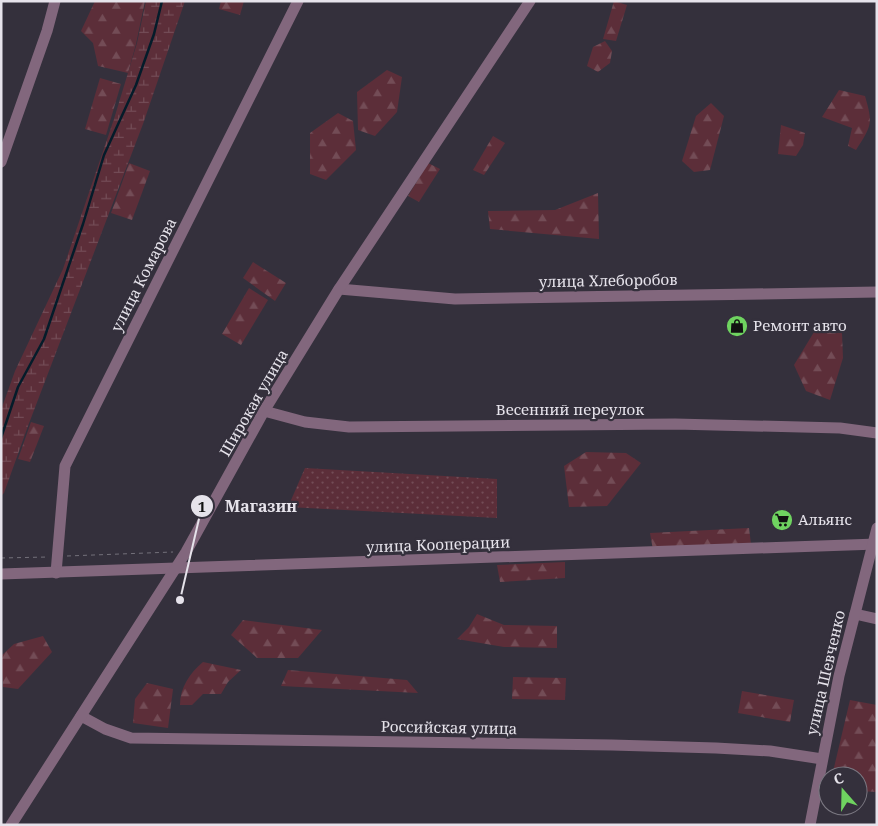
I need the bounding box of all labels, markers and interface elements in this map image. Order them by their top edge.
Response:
street label: улица Комарова [106,214,180,335]
street label: улица Хлеборобов [538,269,678,291]
shop icon: Ремонт авто [725,314,749,338]
place label: Ремонт авто [753,315,847,335]
street label: Широкая улица [214,345,292,460]
street label: Весенний переулок [496,399,644,419]
callout: Магазин [190,491,307,522]
text: Магазин [225,495,297,517]
text: 1 [198,496,206,516]
supermarket icon: Альянс [770,508,794,532]
place label: Альянс [798,509,852,529]
street label: улица Кооперации [366,531,510,557]
street label: улица Шевченко [801,608,849,737]
street label: Российская улица [381,716,517,738]
north arrow [818,766,868,816]
text: С [831,768,846,789]

